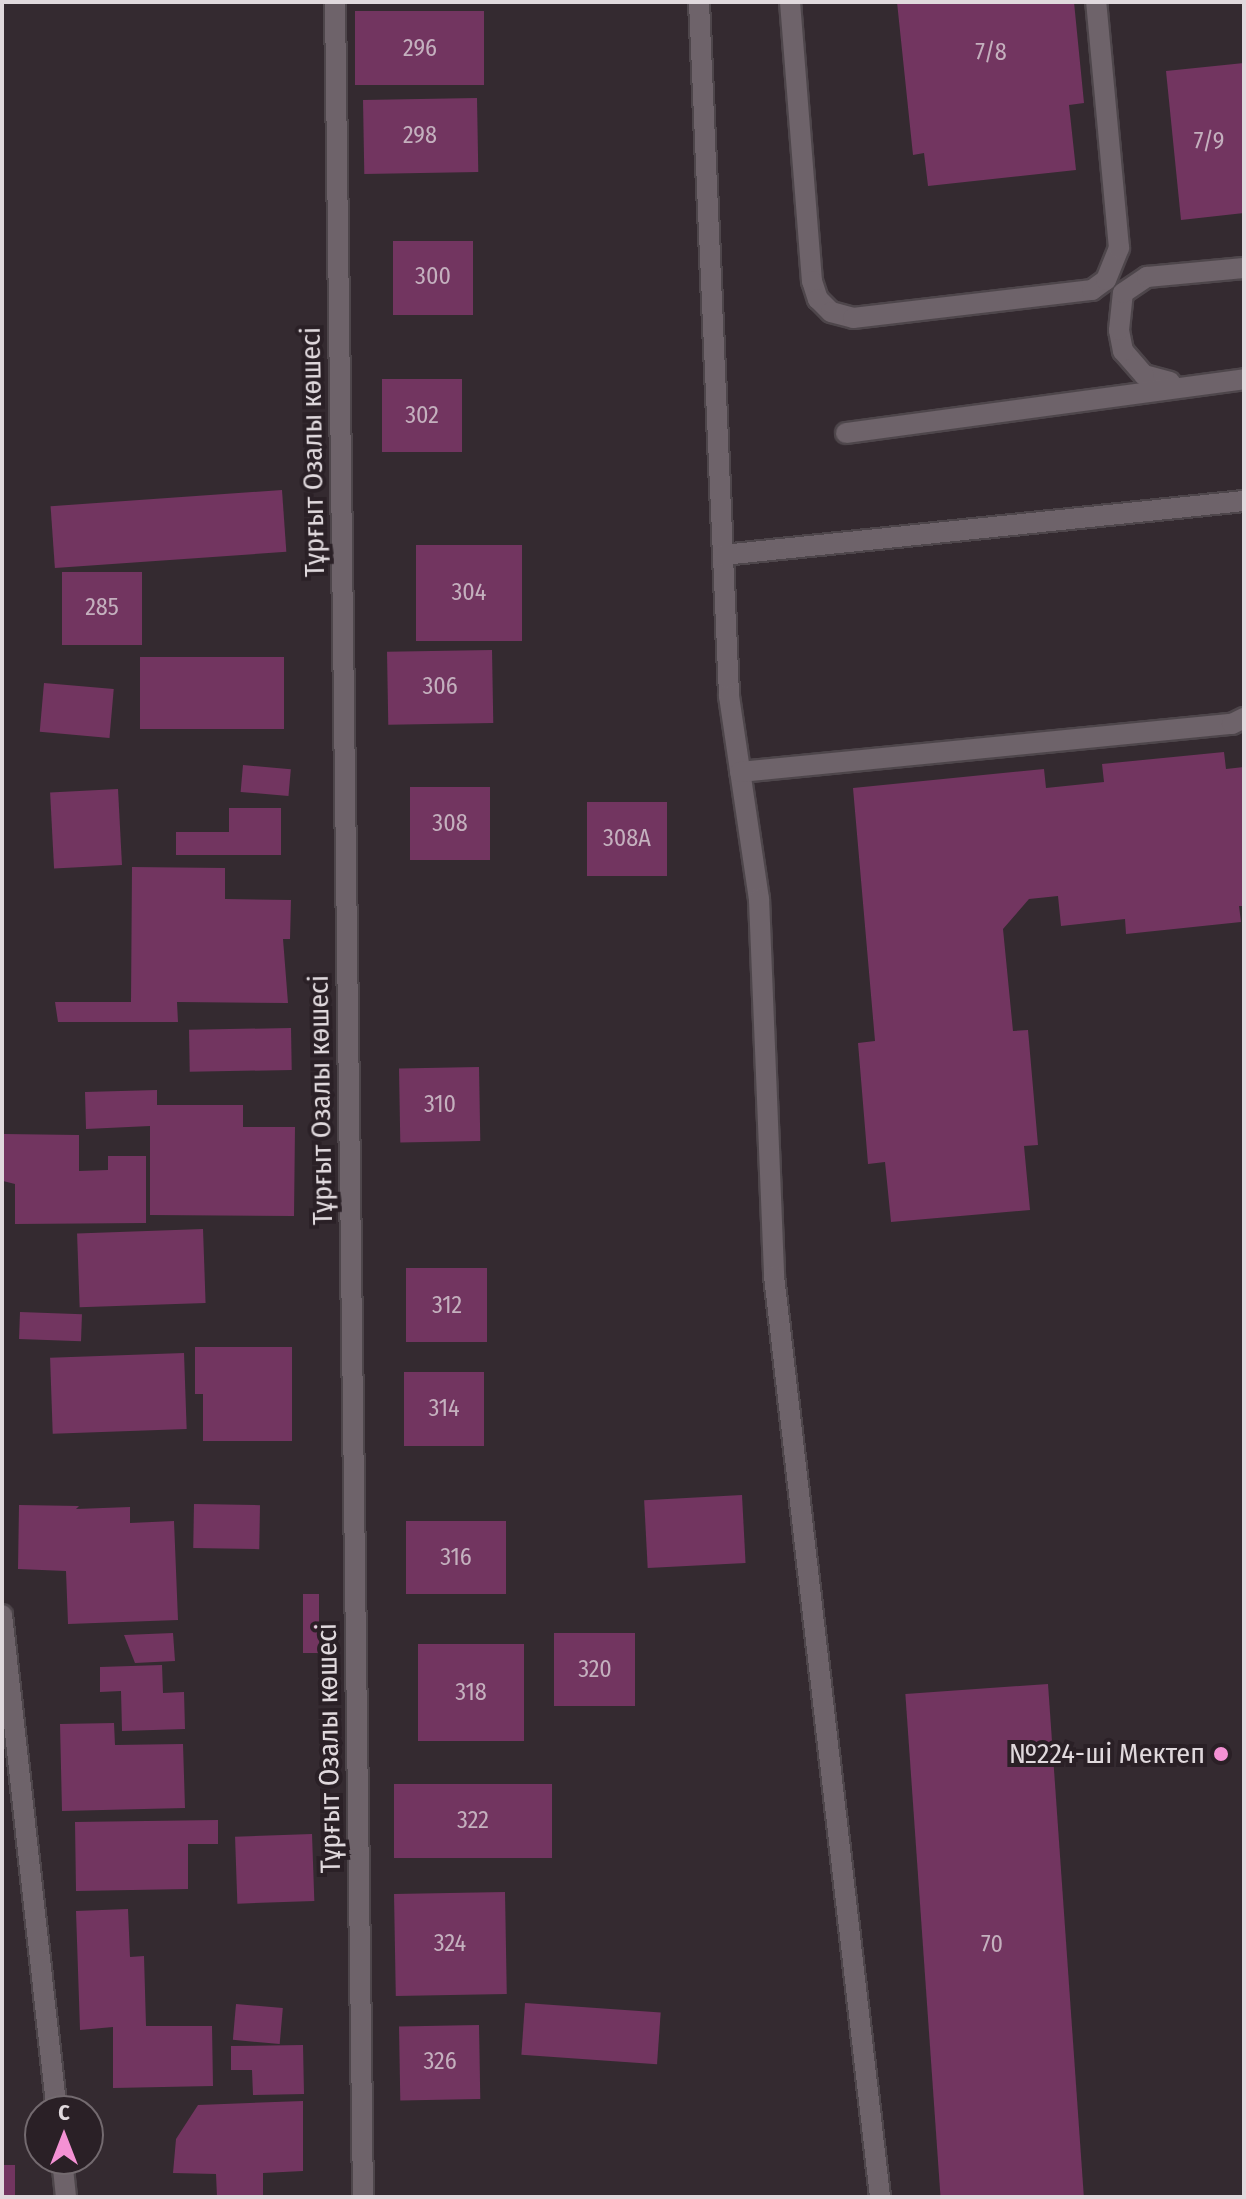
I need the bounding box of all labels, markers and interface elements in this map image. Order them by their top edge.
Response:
house number: 296 [403,35,437,63]
house number: 7/8 [975,39,1007,67]
house number: 298 [403,122,437,150]
house number: 7/9 [1194,128,1224,156]
house number: 300 [415,263,451,291]
street label: Тұрғыт Озалы көшесі [294,327,332,577]
house number: 302 [405,402,439,430]
house number: 304 [452,579,486,607]
house number: 285 [85,594,119,622]
house number: 306 [422,673,458,701]
house number: 308 [432,810,468,838]
house number: 308А [603,825,651,853]
street label: Тұрғыт Озалы көшесі [302,975,340,1225]
house number: 310 [424,1091,456,1119]
house number: 312 [432,1292,462,1320]
house number: 314 [428,1395,460,1423]
house number: 316 [440,1544,472,1572]
street label: Тұрғыт Озалы көшесі [310,1623,348,1873]
house number: 320 [578,1656,612,1684]
house number: 318 [455,1679,487,1707]
place label: №224-ші Мектеп [1009,1737,1205,1771]
marker: №224-ші Мектеп [1212,1745,1230,1763]
house number: 322 [457,1807,489,1835]
house number: 324 [434,1930,466,1958]
house number: 70 [981,1931,1003,1959]
house number: 326 [423,2048,457,2076]
north arrow [24,2095,104,2175]
text: С [58,2099,70,2126]

